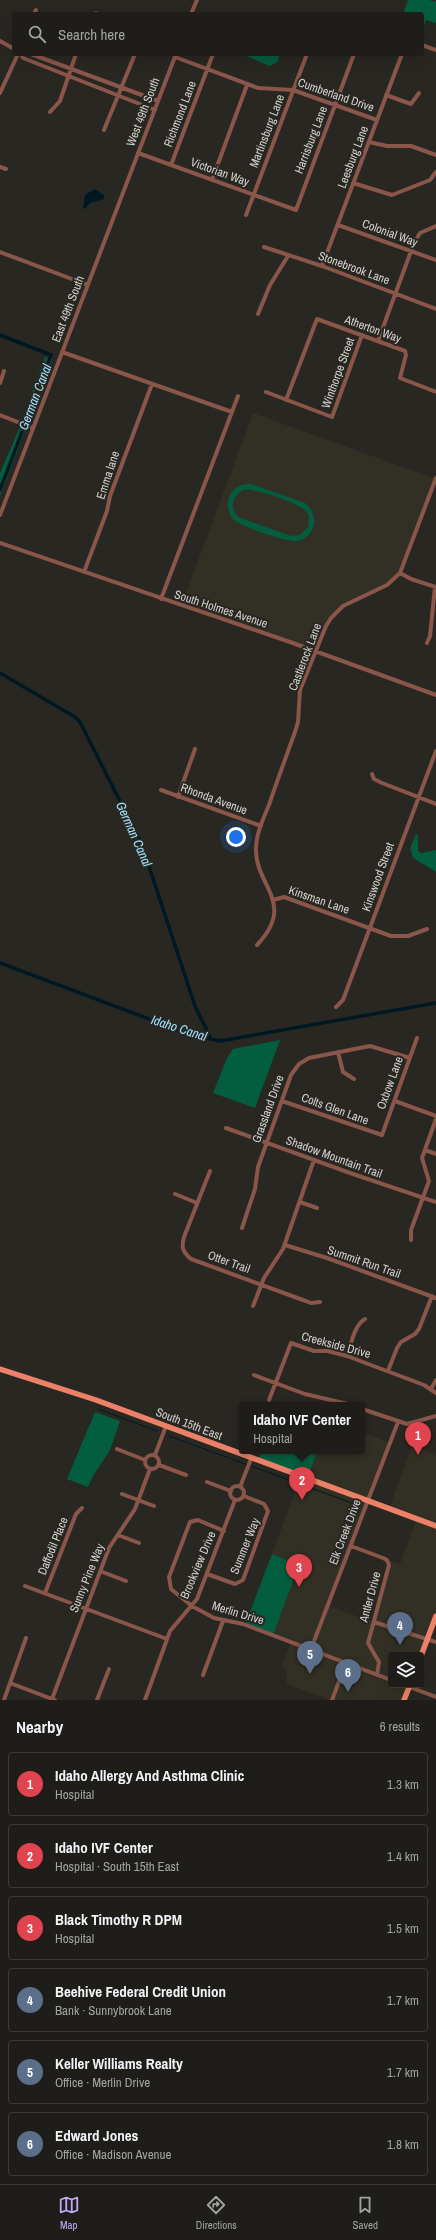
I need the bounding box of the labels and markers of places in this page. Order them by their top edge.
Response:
pin: 1 [405,1422,431,1455]
pin: 2 [289,1467,315,1500]
pin: 3 [286,1554,312,1587]
pin: 4 [387,1612,413,1645]
pin: 5 [297,1641,323,1674]
pin: 6 [335,1659,361,1692]

